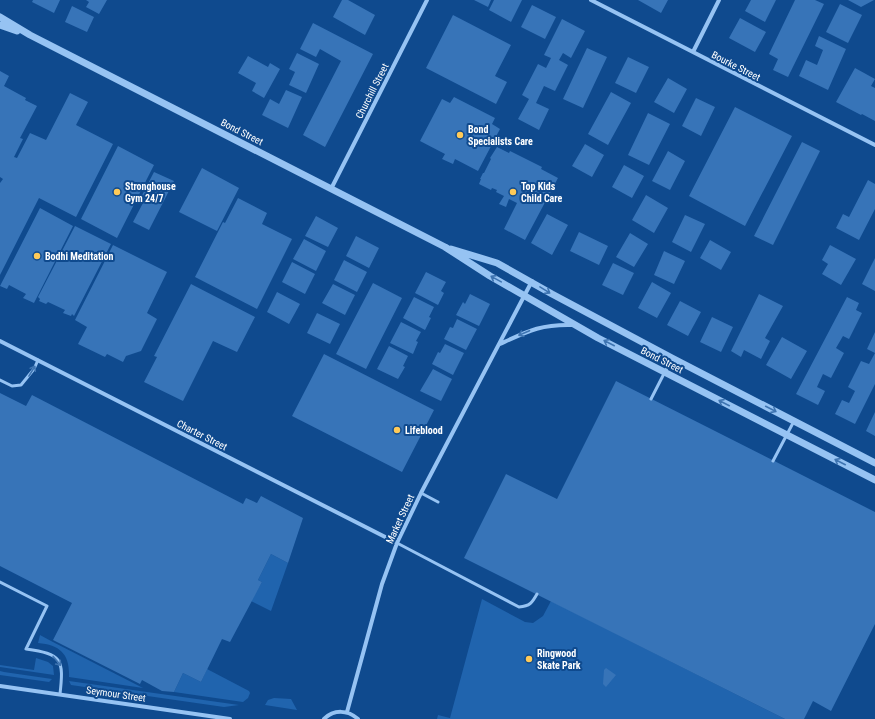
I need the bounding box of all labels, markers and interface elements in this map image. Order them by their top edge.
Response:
street label: Bourke Street [710,49,762,83]
street label: Churchill Street [353,62,391,120]
street label: Bond Street [219,117,265,147]
place label: Bond Specialists Care [468,124,533,147]
marker: Bond Specialists Care [455,130,465,140]
place label: Stronghouse Gym 24/7 [125,181,176,204]
place label: Top Kids Child Care [521,181,563,204]
marker: Stronghouse Gym 24/7 [112,187,122,197]
marker: Top Kids Child Care [508,187,518,197]
marker: Bodhi Meditation [32,251,42,261]
place label: Bodhi Meditation [45,251,113,262]
one-way arrow [490,275,502,283]
one-way arrow [539,286,551,294]
one-way arrow [518,330,530,337]
one-way arrow [603,339,615,347]
street label: Bond Street [639,345,685,375]
one-way arrow [28,366,36,377]
one-way arrow [719,399,731,406]
one-way arrow [765,406,777,414]
street label: Charter Street [175,418,229,452]
marker: Lifeblood [392,425,402,435]
place label: Lifeblood [405,425,443,436]
one-way arrow [835,458,847,465]
street label: Market Street [384,493,416,545]
place label: Ringwood Skate Park [537,648,581,671]
marker: Ringwood Skate Park [524,654,534,664]
one-way arrow [53,656,62,666]
street label: Seymour Street [85,684,147,704]

